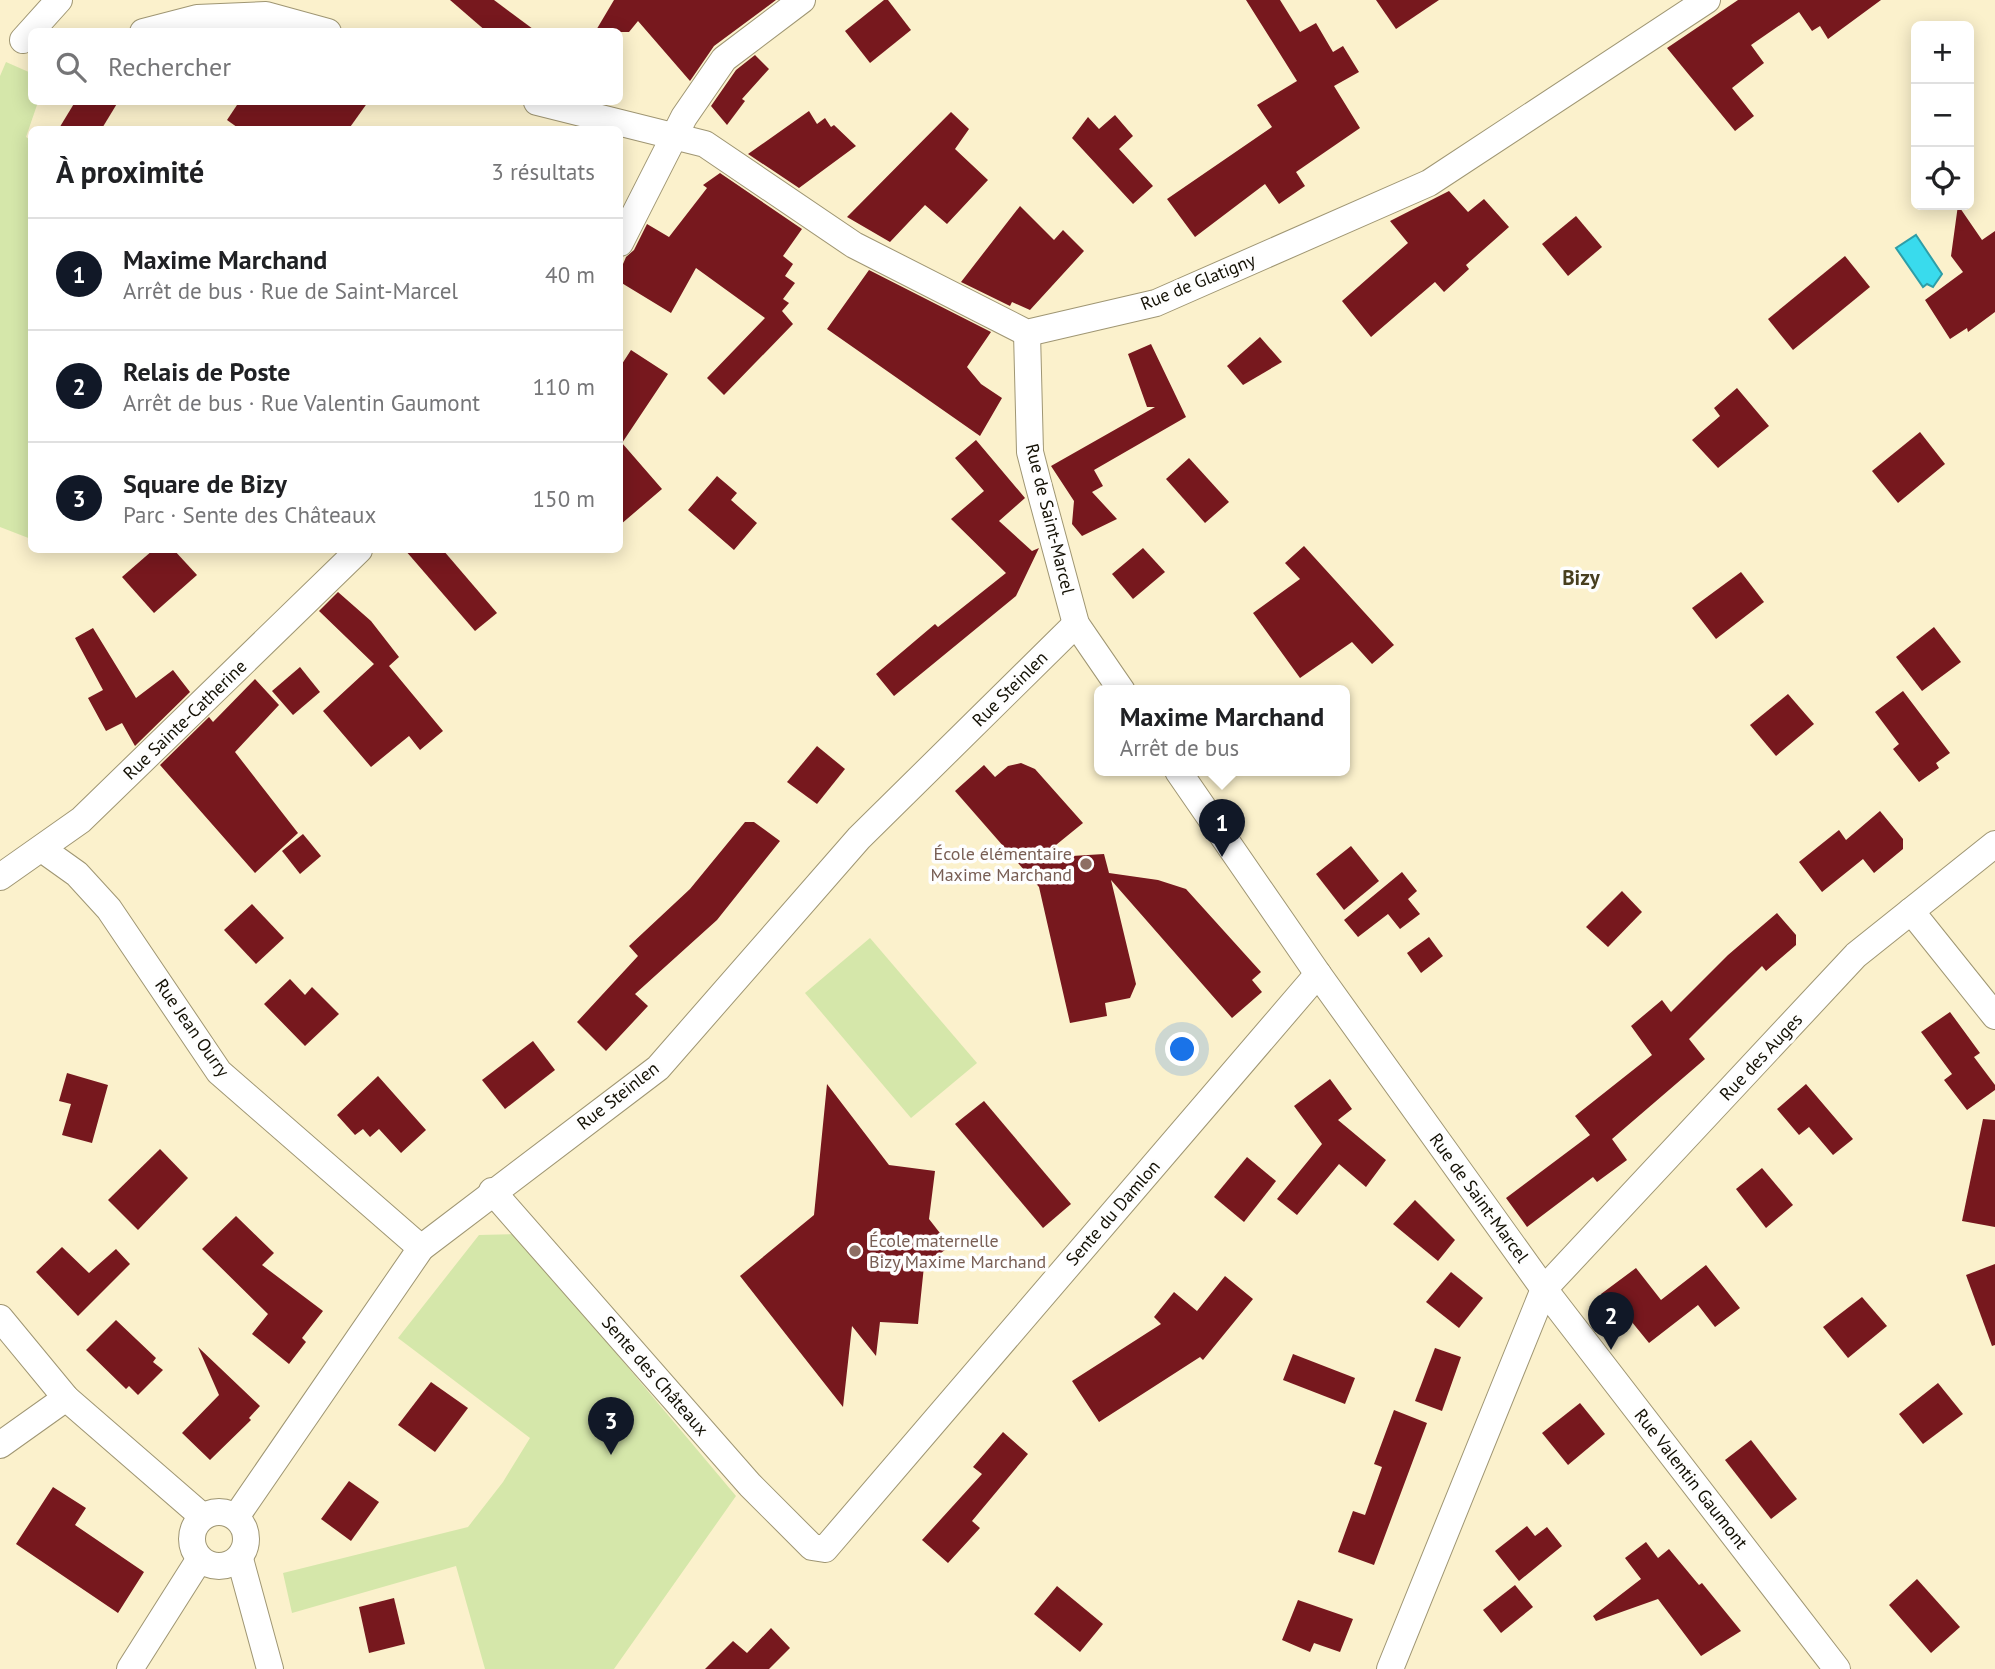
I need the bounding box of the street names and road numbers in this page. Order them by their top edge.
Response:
street label: Rue de Glatigny [1137,248,1259,315]
street label: Rue de Saint-Marcel [1021,441,1080,597]
street label: Rue Steinlen [967,646,1052,731]
street label: Rue Sainte-Catherine [118,655,251,784]
street label: Rue Jean Ourry [150,974,235,1082]
street label: Rue des Auges [1714,1008,1807,1105]
street label: Rue Steinlen [572,1056,663,1135]
street label: Rue de Saint-Marcel [1425,1129,1535,1268]
street label: Sente du Damlon [1060,1155,1165,1270]
street label: Sente des Châteaux [597,1311,714,1440]
street label: Rue Valentin Gaumont [1630,1404,1753,1553]

